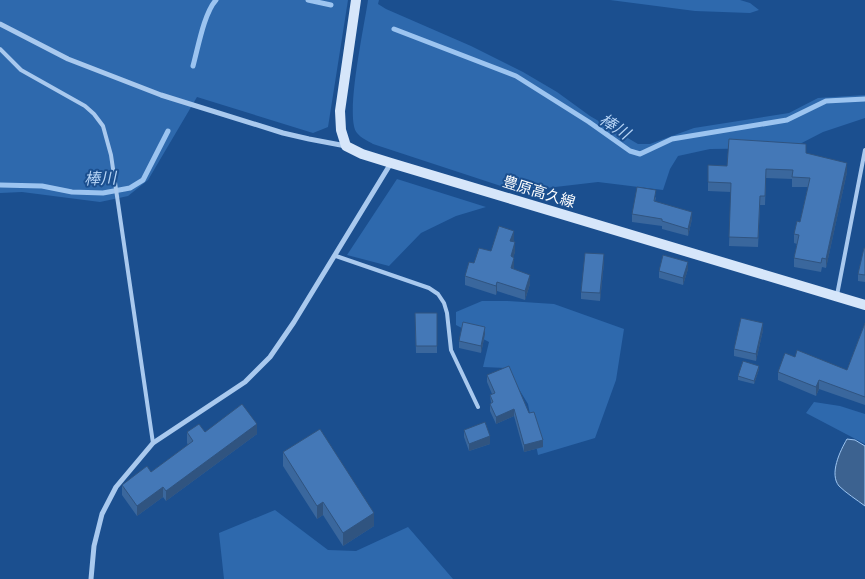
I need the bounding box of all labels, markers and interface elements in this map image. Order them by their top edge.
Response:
water label: 棒川 [595,111,634,146]
water label: 棒川 [84,169,118,191]
street label: 豊原高久線 [500,173,577,213]

